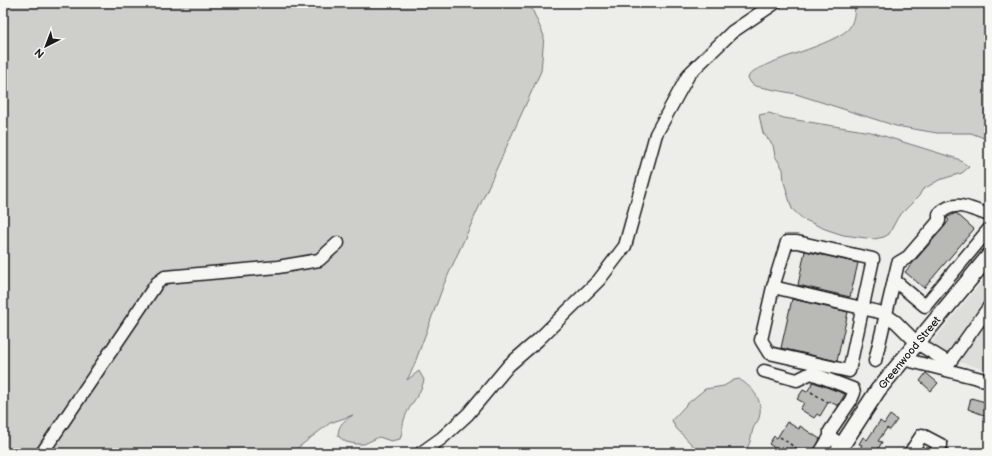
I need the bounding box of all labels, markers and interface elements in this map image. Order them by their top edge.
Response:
north arrow [26,26,66,66]
text: N [32,45,47,61]
street label: Greenwood Street [876,313,944,392]

